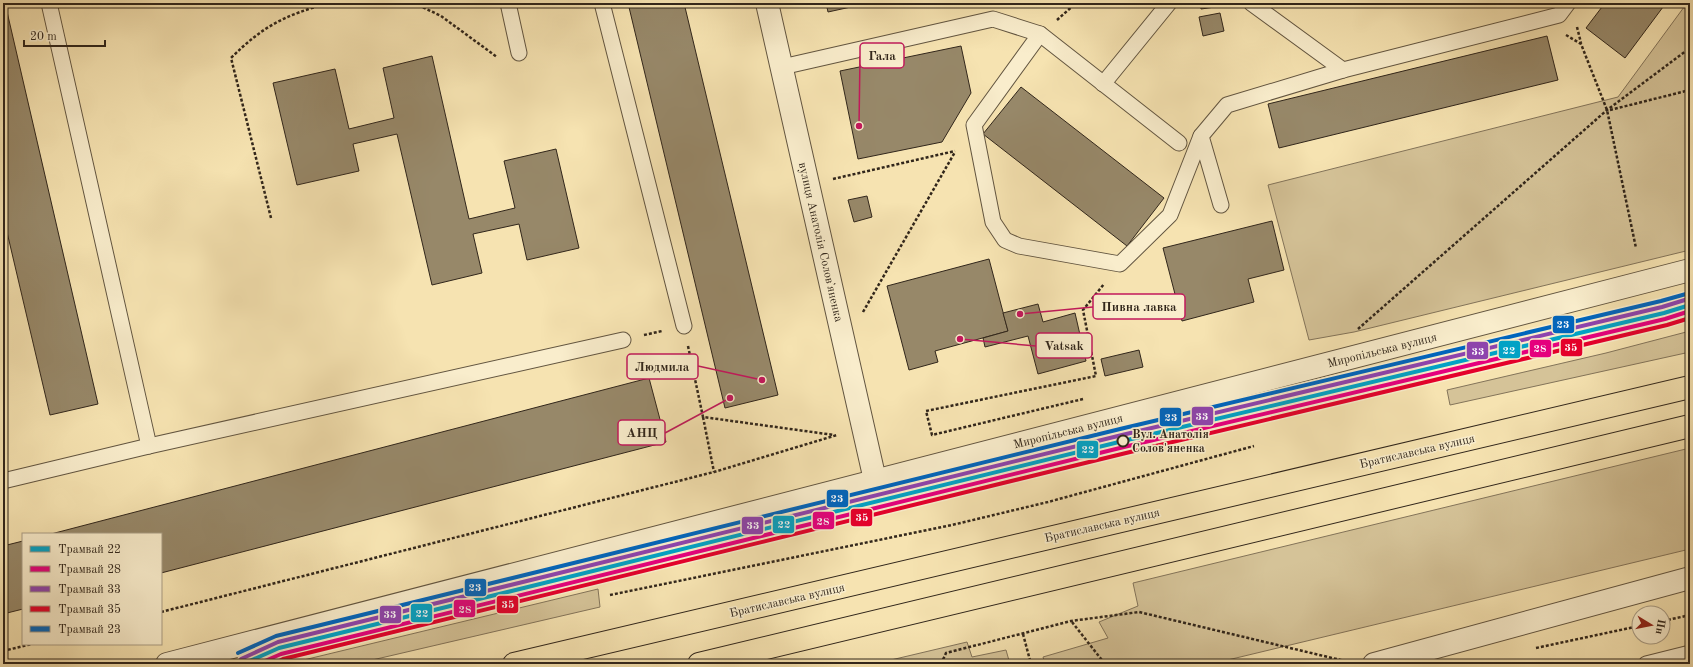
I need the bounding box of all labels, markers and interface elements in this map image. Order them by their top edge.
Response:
scale bar [24,22,105,48]
text: 20 m [30,31,57,43]
callout: Гала [860,43,904,68]
text: Гала [868,50,896,63]
street label: вулиця Анатолія Соловʼяненка [796,161,845,323]
callout: Пивна лавка [1093,294,1185,319]
text: Пивна лавка [1101,301,1177,314]
line badge: 23 [1552,315,1575,334]
text: 23 [1557,320,1569,331]
street label: Миропільська вулиця [1326,331,1438,370]
callout: Vatsak [1036,333,1092,358]
line badge: 35 [1560,338,1583,357]
line badge: 28 [1529,339,1552,358]
text: Vatsak [1044,340,1085,353]
line badge: 22 [1498,340,1521,359]
line badge: 33 [1466,341,1489,360]
text: 35 [1565,343,1577,354]
text: 28 [1534,344,1546,355]
text: 22 [1503,346,1515,357]
text: 33 [1472,347,1484,358]
callout: Людмила [627,354,698,379]
text: Людмила [635,361,690,374]
line badge: 33 [1191,406,1214,426]
line badge: 23 [1159,407,1182,427]
street label: Миропільська вулиця [1012,412,1124,451]
text: 33 [1196,412,1208,423]
text: 23 [1165,413,1177,424]
callout: АНЦ [618,420,665,445]
text: АНЦ [626,427,658,440]
place label: Вул. Анатолія Солов'яненка [1132,429,1209,455]
street label: Братиславська вулиця [1358,433,1476,471]
marker: Вул. Анатолія Солов'яненка [1116,434,1130,448]
line badge: 22 [1076,440,1099,459]
text: 22 [1082,445,1094,456]
line badge: 23 [826,489,849,508]
text: 23 [831,494,843,505]
street label: Братиславська вулиця [1043,507,1161,545]
line badge: 35 [850,508,873,527]
line badge: 28 [812,511,835,530]
text: 35 [856,513,868,524]
line badge: 22 [772,515,795,534]
line badge: 33 [741,516,764,535]
text: 28 [817,517,829,528]
text: 22 [778,520,790,531]
text: 33 [747,521,759,532]
legend [22,533,162,645]
text: Трамвай 22 [58,544,121,556]
text: Трамвай 28 [58,564,121,576]
line badge: 23 [464,578,487,597]
street label: Братиславська вулиця [728,582,846,620]
text: 23 [469,583,481,594]
text: Трамвай 33 [58,584,121,596]
line badge: 35 [496,595,519,614]
line badge: 28 [453,599,476,618]
text: 35 [502,600,514,611]
text: Трамвай 35 [58,603,121,616]
line badge: 22 [410,603,433,623]
line badge: 33 [379,605,402,624]
text: 28 [459,605,471,616]
north arrow [1631,605,1671,645]
text: 22 [416,609,428,620]
text: 33 [384,610,396,621]
text: Пн [1653,618,1666,635]
text: Трамвай 23 [58,624,121,636]

